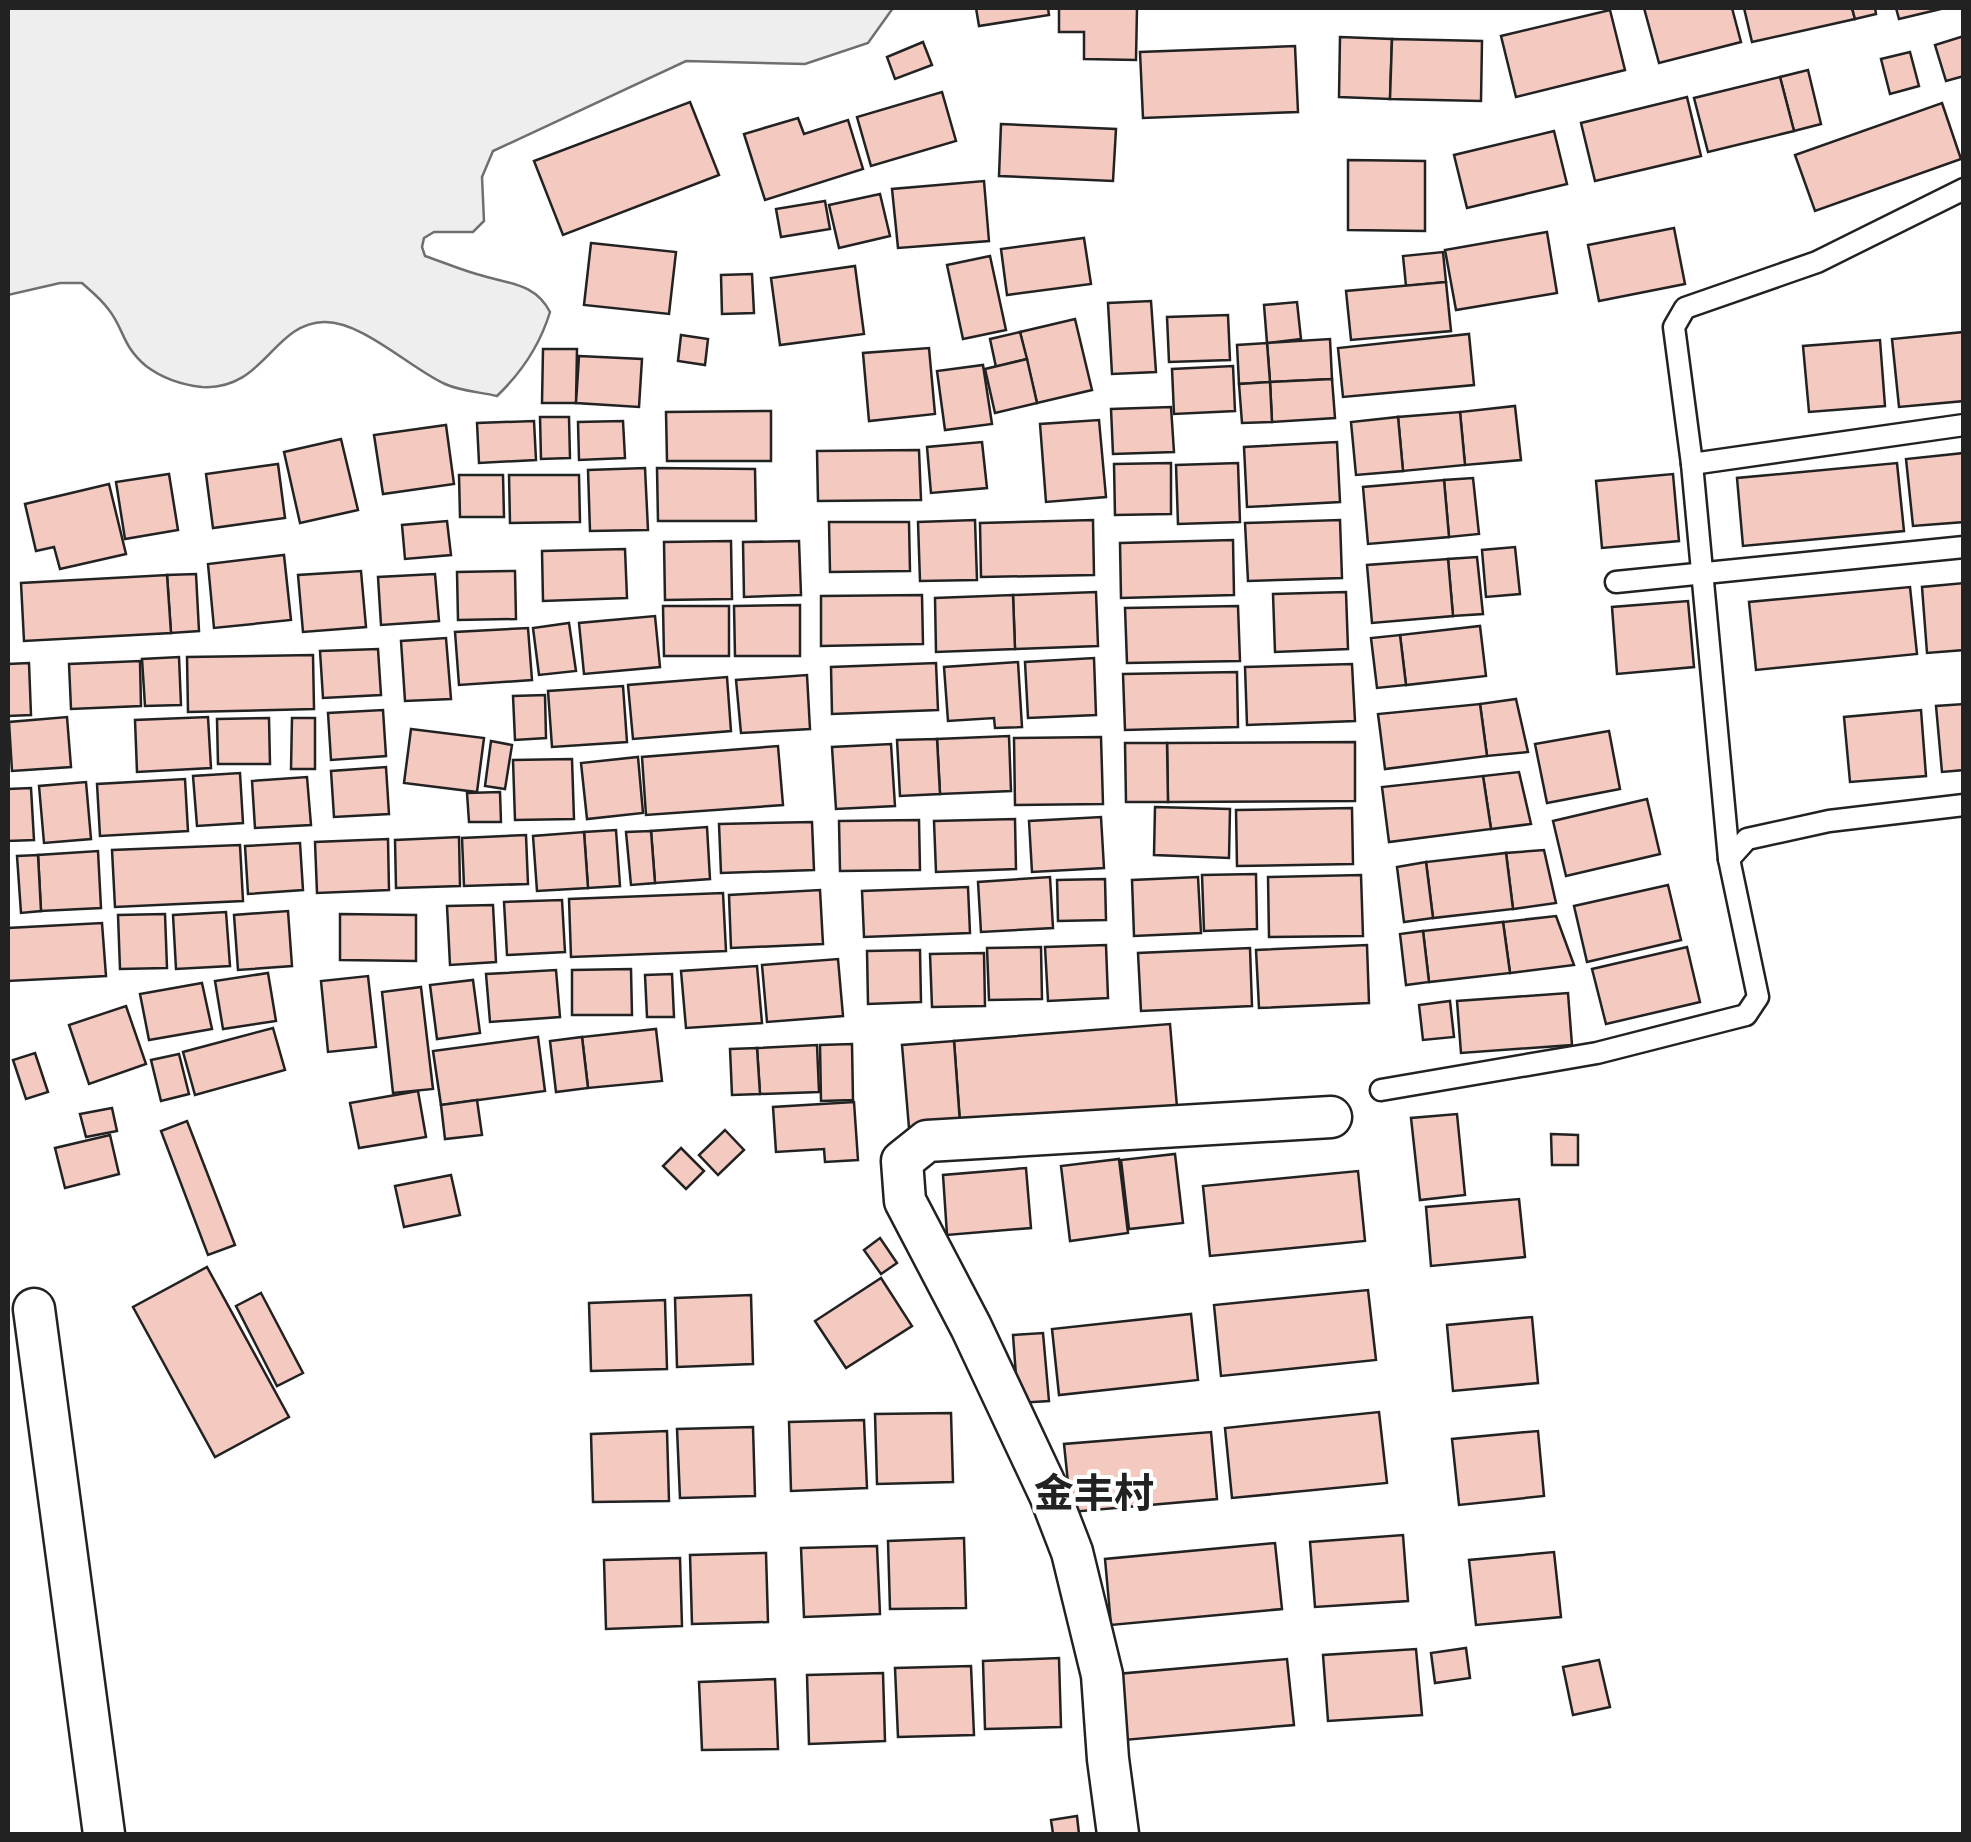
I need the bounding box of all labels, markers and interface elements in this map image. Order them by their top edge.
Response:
district label: 金丰村 [1034,1471,1154,1519]

